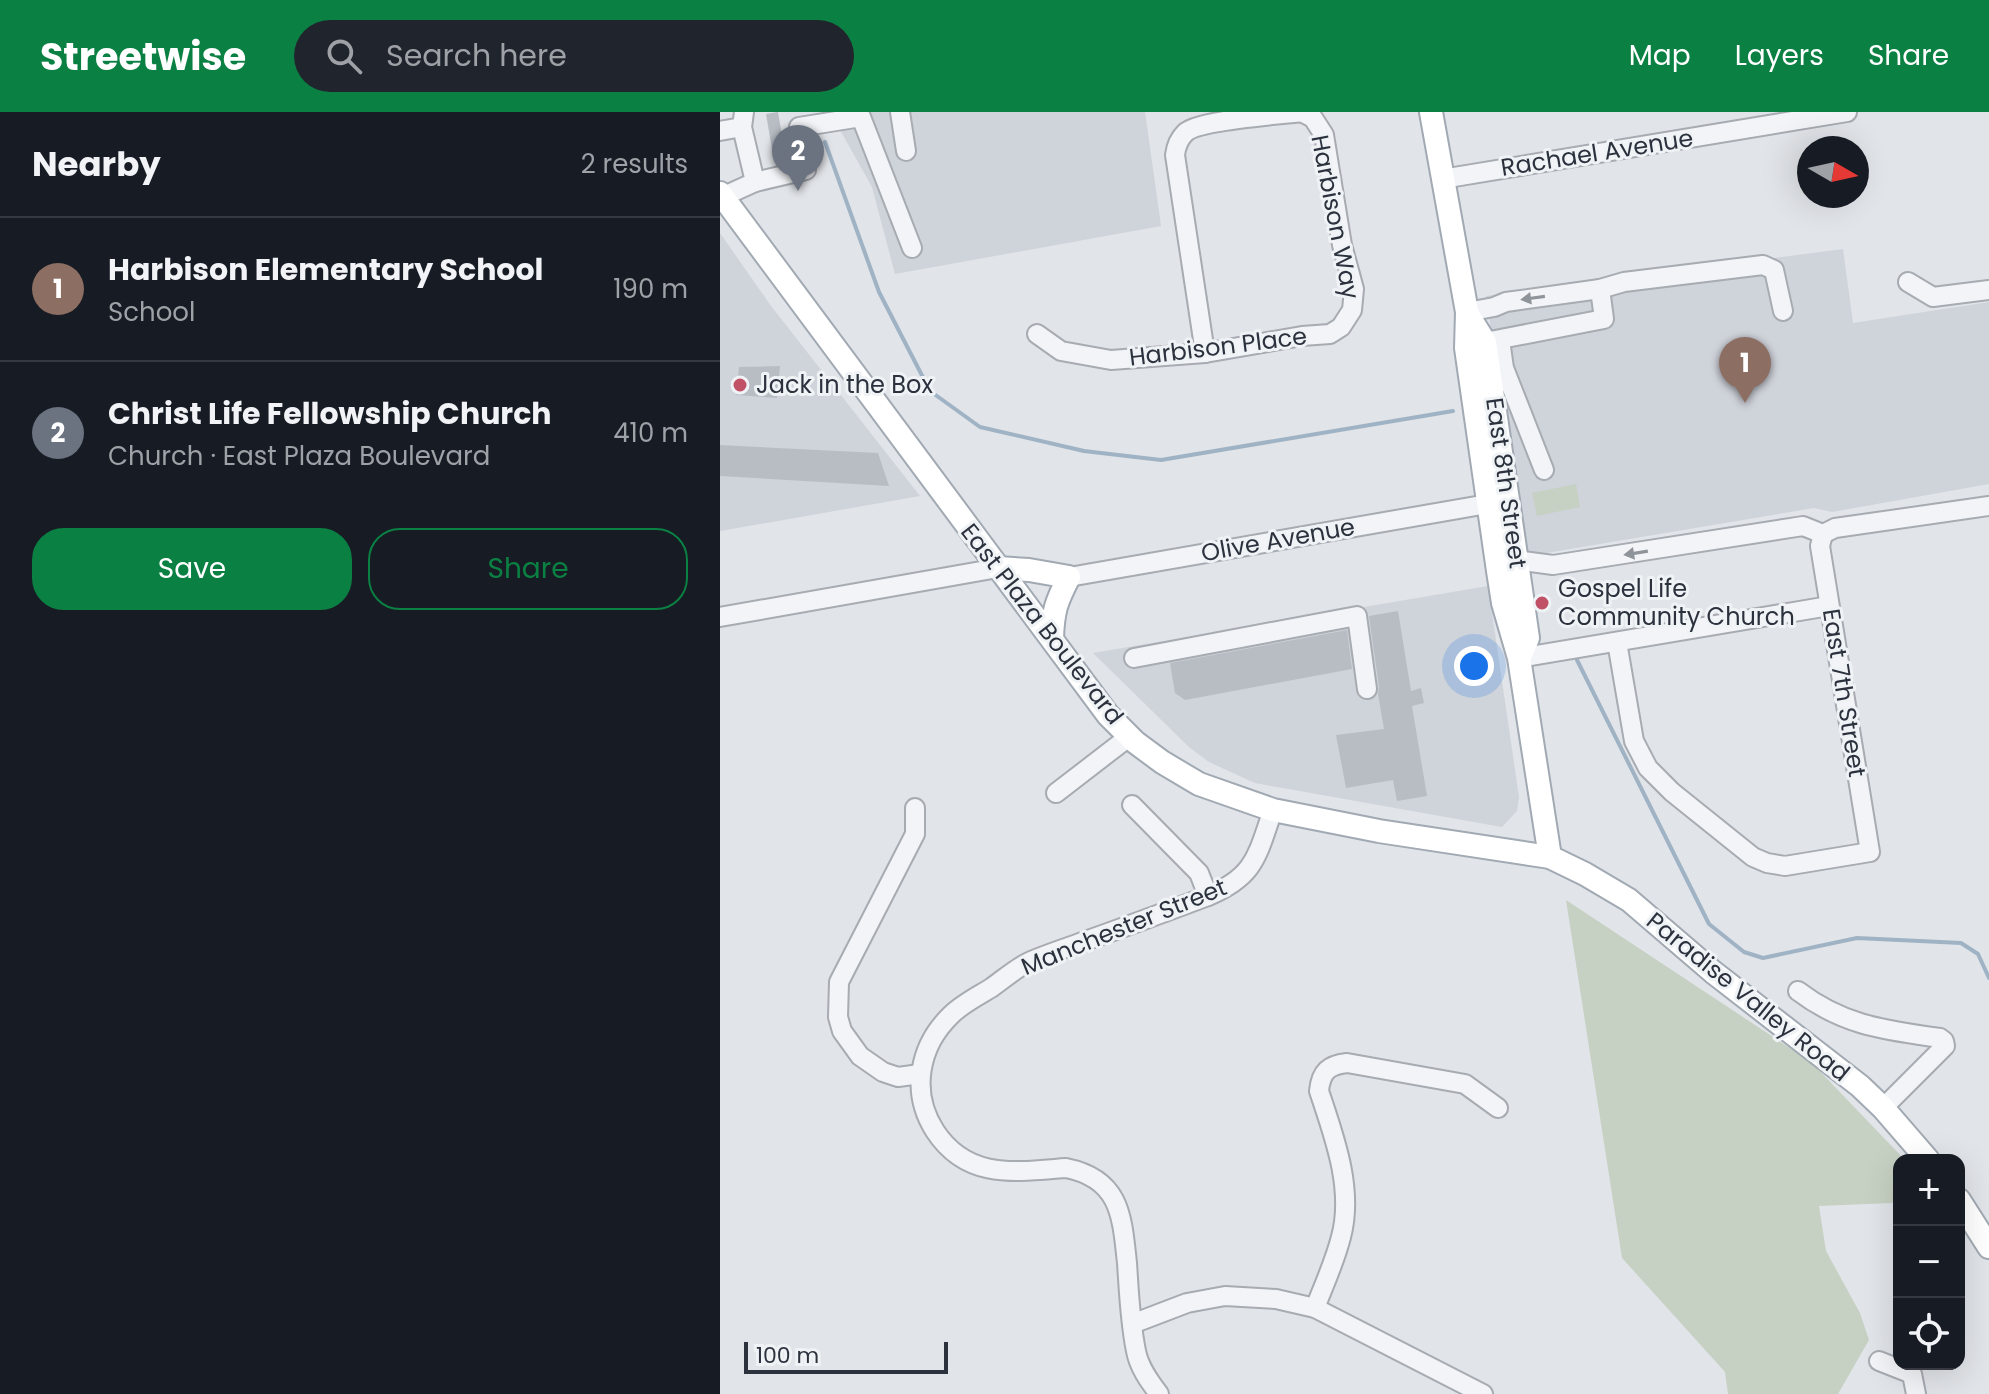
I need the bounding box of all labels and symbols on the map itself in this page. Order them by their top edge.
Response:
street label: Rachael Avenue [1498,121,1695,184]
pin: 2 [772,125,824,191]
street label: Harbison Way [1303,132,1368,302]
north arrow [1797,136,1869,208]
one-way arrow [1520,292,1545,305]
street label: Harbison Place [1127,319,1309,374]
pin: 1 [1719,337,1771,403]
place label: Jack in the Box [756,368,933,401]
marker: Jack in the Box [731,376,749,394]
street label: East 8th Street [1478,395,1535,570]
street label: Olive Avenue [1198,510,1357,569]
street label: East Plaza Boulevard [953,516,1131,731]
one-way arrow [1623,547,1648,560]
place label: Gospel Life Community Church [1558,572,1795,633]
marker: Gospel Life Community Church [1533,594,1551,612]
street label: East 7th Street [1815,606,1874,780]
your location [1454,646,1494,686]
street label: Manchester Street [1016,870,1231,983]
street label: Paradise Valley Road [1640,904,1857,1089]
scale bar [744,1338,948,1374]

